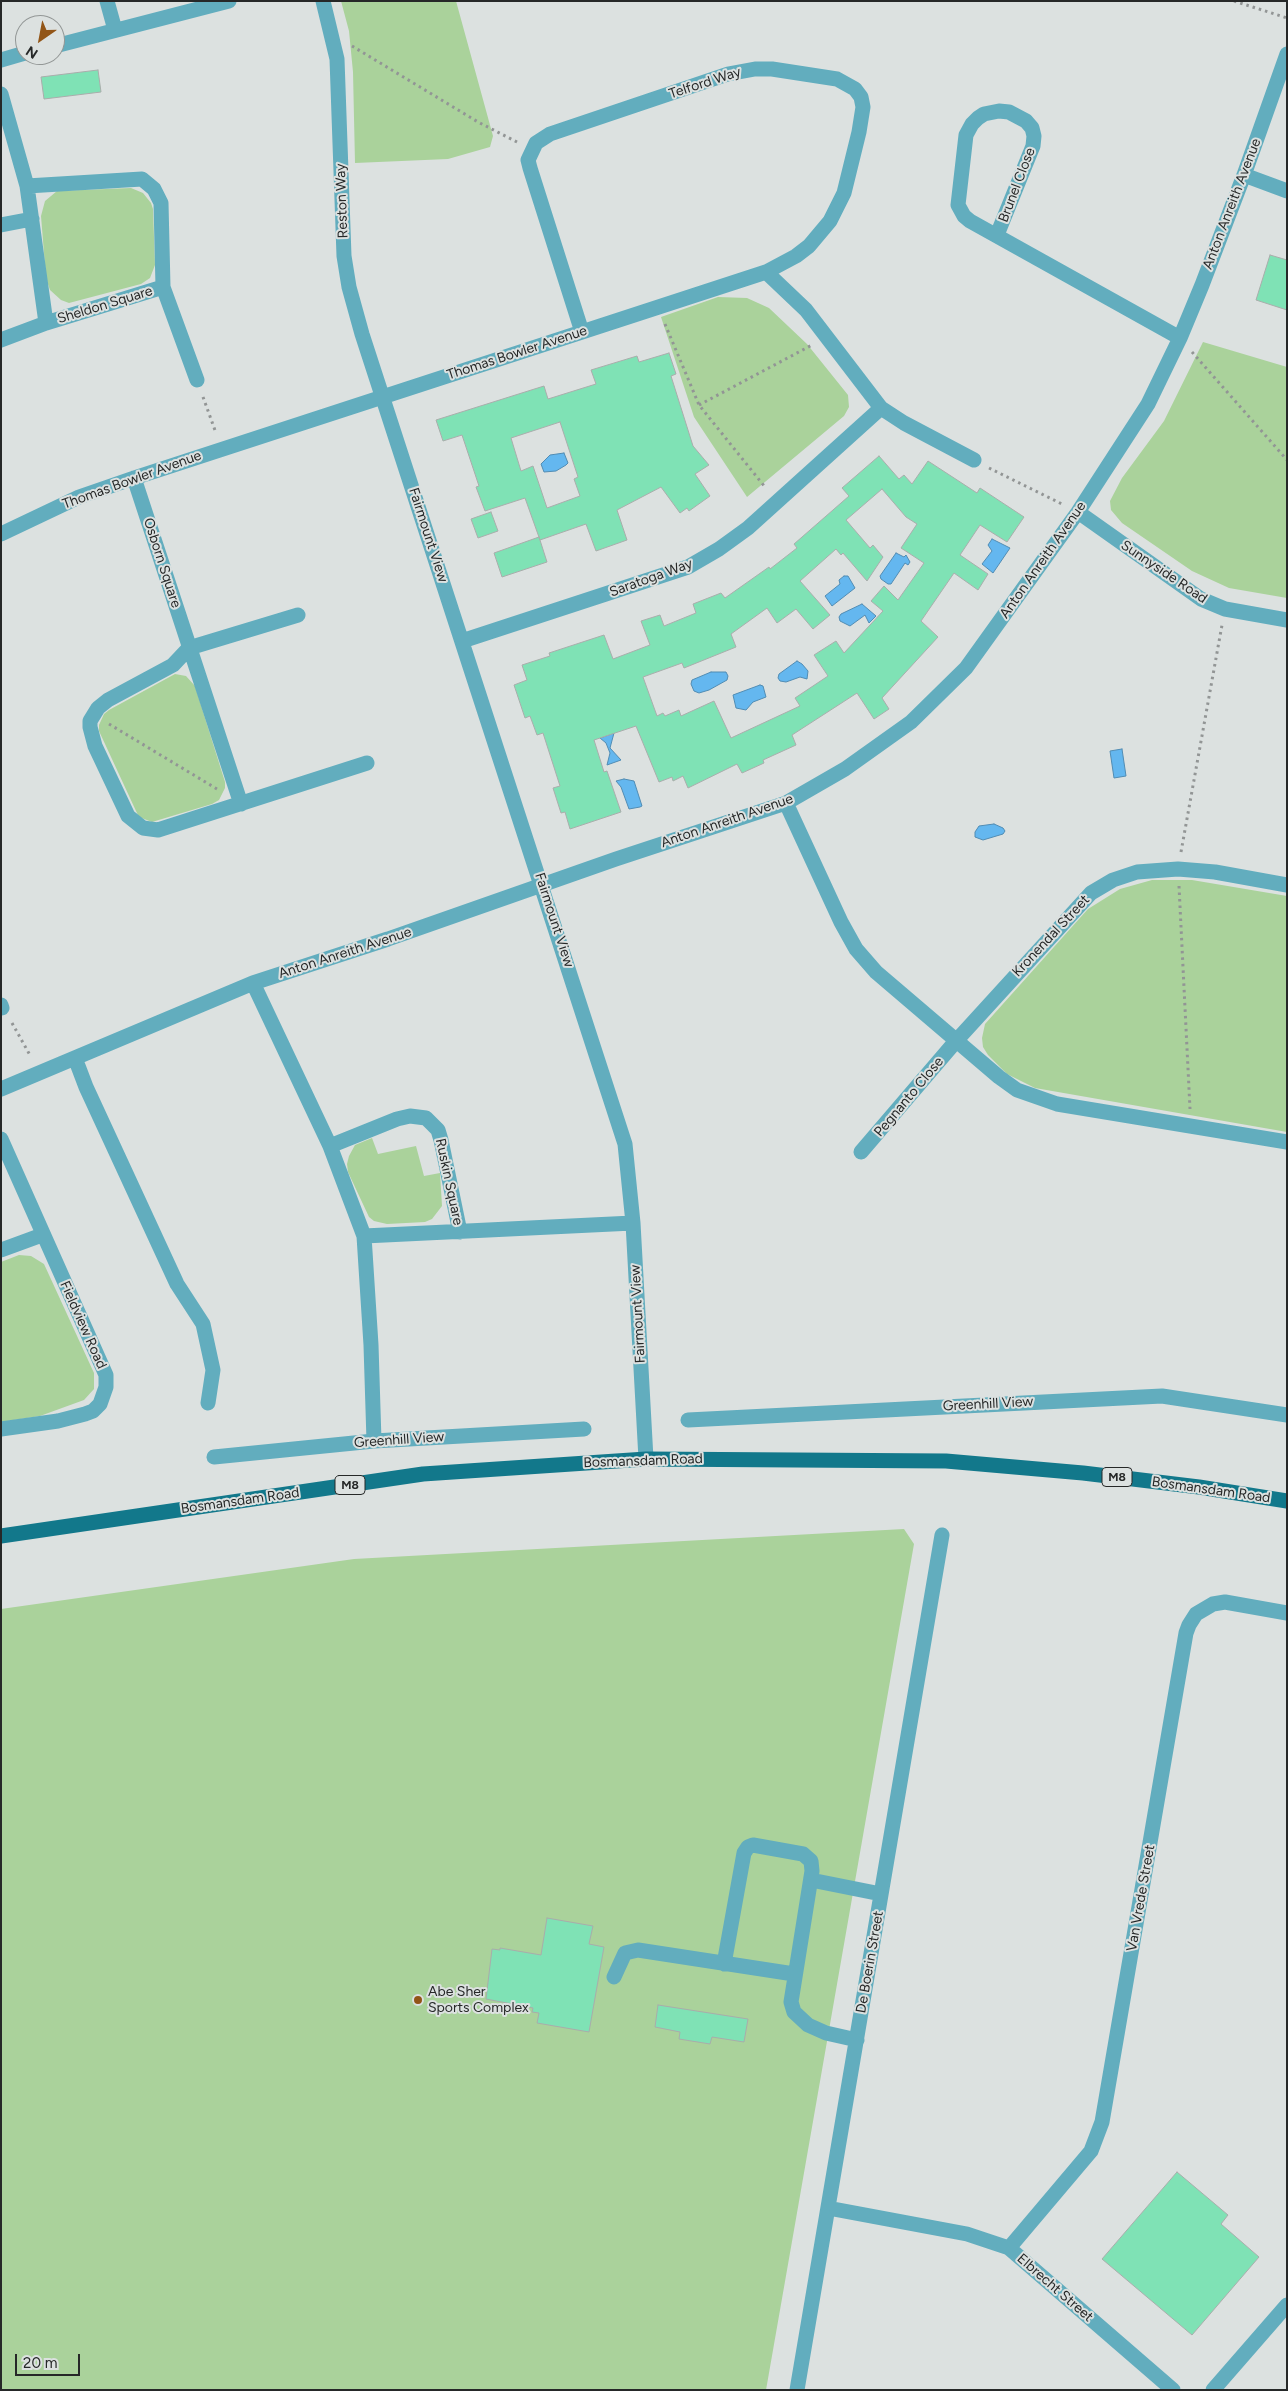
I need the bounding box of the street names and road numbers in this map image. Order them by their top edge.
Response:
street label: Telford Way [667,64,743,102]
street label: Anton Anreith Avenue [1199,136,1265,272]
street label: Brunel Close [995,145,1039,225]
street label: Reston Way [332,163,352,239]
street label: Sheldon Square [55,283,155,327]
street label: Thomas Bowler Avenue [445,322,589,384]
street label: Thomas Bowler Avenue [60,447,204,513]
street label: Fairmount View [405,486,451,584]
street label: Anton Anreith Avenue [996,498,1090,622]
street label: Osborn Square [140,516,184,610]
street label: Sunnyside Road [1118,537,1210,607]
street label: Saratoga Way [607,555,695,601]
street label: Anton Anreith Avenue [659,790,795,852]
street label: Fairmount View [531,871,577,969]
street label: Kronendal Street [1009,892,1093,980]
street label: Anton Anreith Avenue [276,924,414,982]
street label: Pegnanto Close [871,1054,947,1140]
street label: Ruskin Square [432,1137,466,1227]
street label: Fairmount View [627,1264,649,1364]
street label: Fieldview Road [56,1278,110,1372]
street label: Greenhill View [942,1393,1034,1415]
street label: Greenhill View [353,1428,445,1452]
street label: Bosmansdam Road [583,1451,703,1471]
road number: M8 [1102,1468,1132,1486]
street label: Bosmansdam Road [1151,1473,1271,1507]
road number: M8 [335,1476,365,1494]
street label: Bosmansdam Road [180,1484,300,1518]
street label: Van Vrede Street [1123,1843,1159,1953]
street label: De Boerin Street [853,1910,887,2014]
street label: Elbrecht Street [1014,2250,1096,2326]

